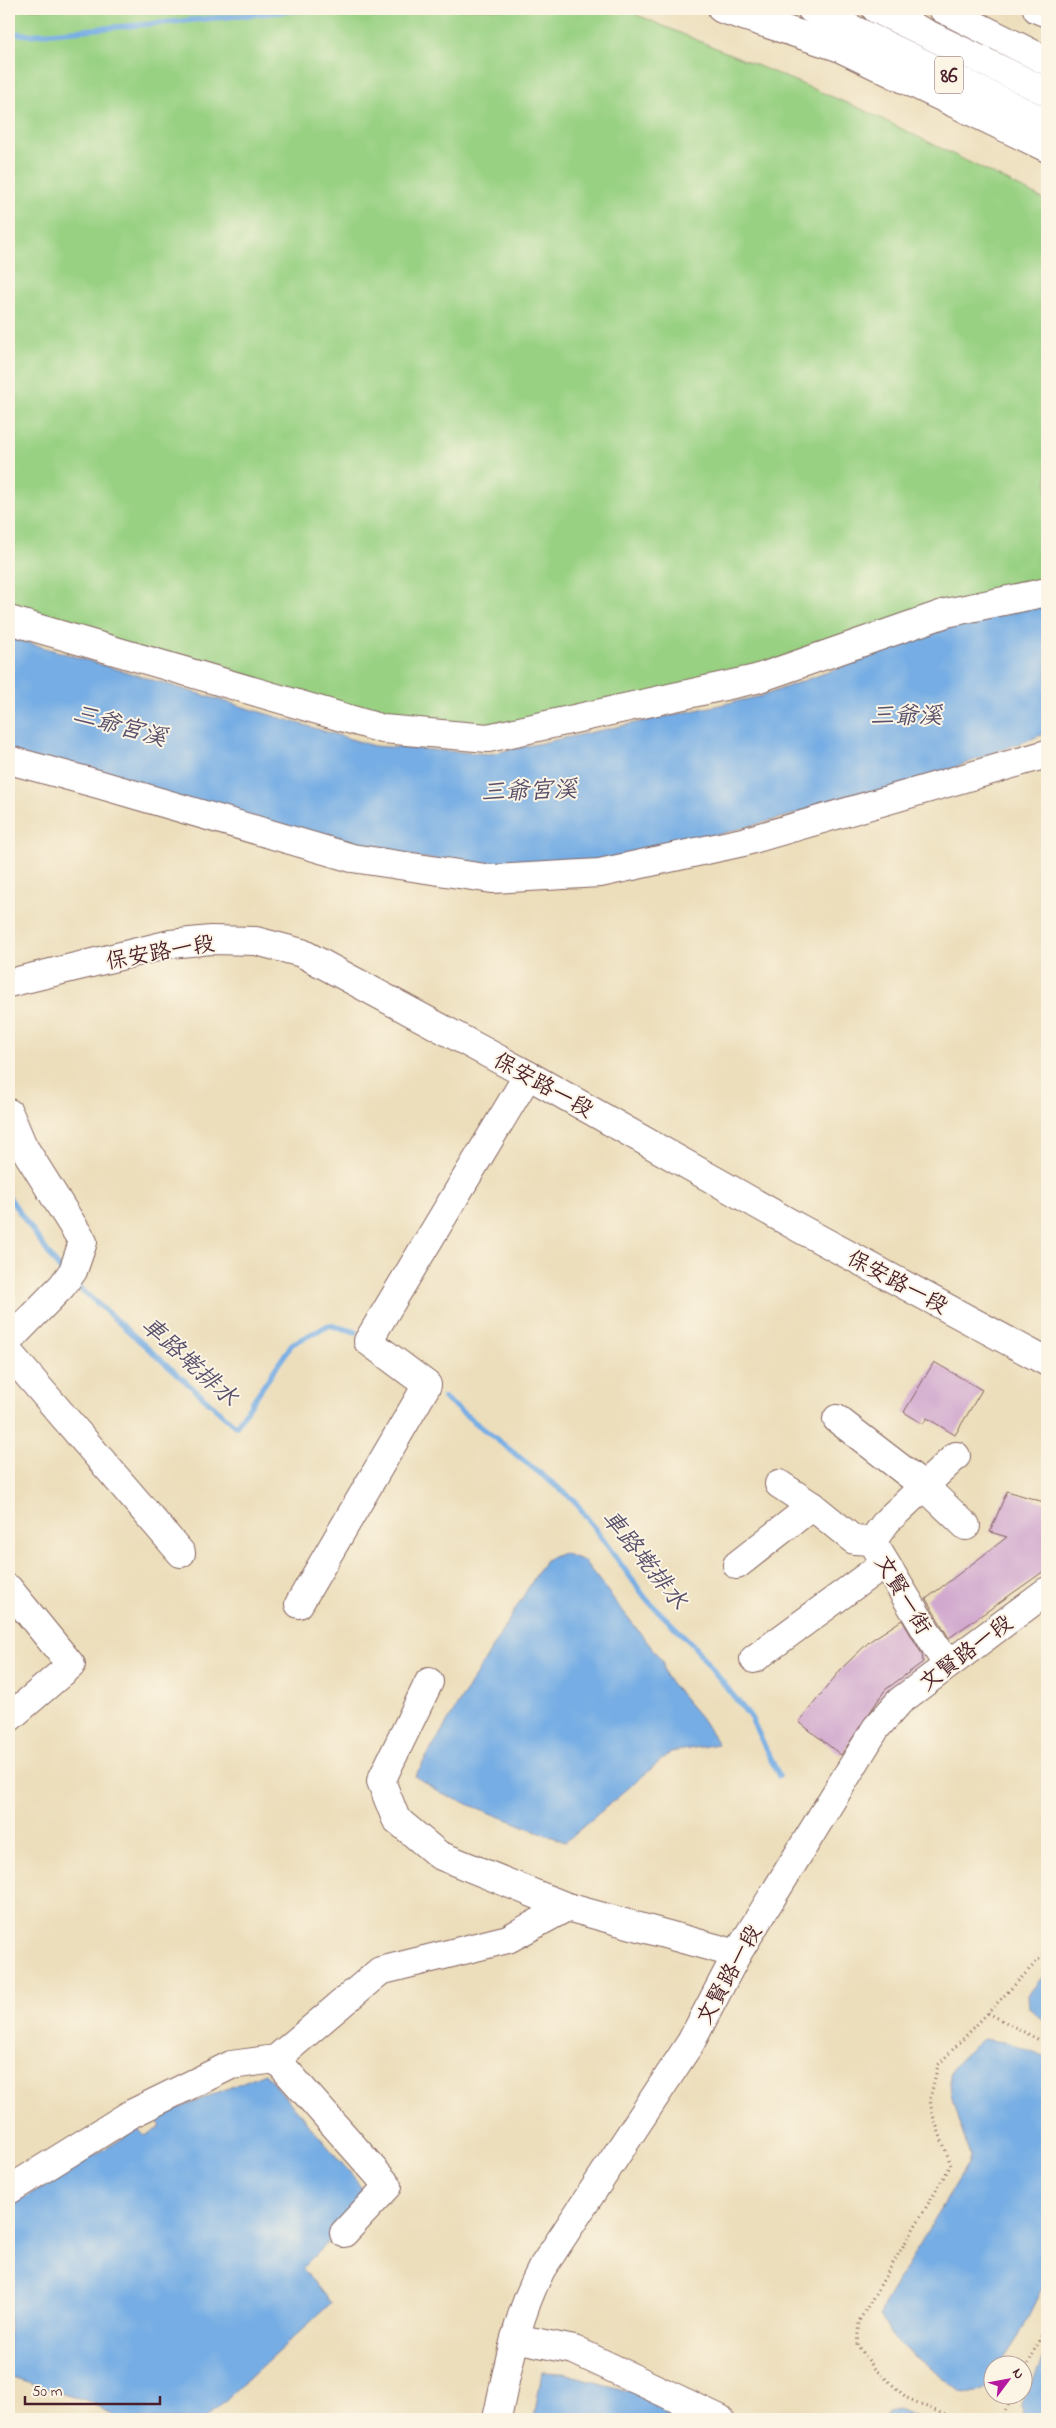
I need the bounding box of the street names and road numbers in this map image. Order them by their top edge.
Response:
road number: 86 [935,56,963,94]
street label: 保安路一段 [104,929,217,979]
street label: 保安路一段 [487,1046,598,1127]
street label: 保安路一段 [841,1244,953,1324]
street label: 文賢一街 [865,1550,938,1642]
street label: 文賢路一段 [913,1609,1020,1700]
street label: 文賢路一段 [690,1920,771,2031]

